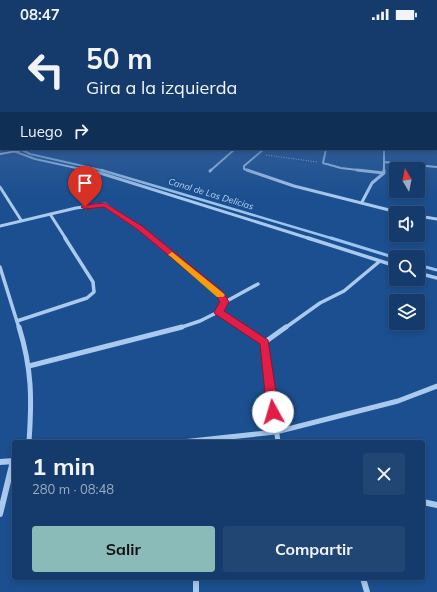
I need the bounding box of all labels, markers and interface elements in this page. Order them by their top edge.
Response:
text: 08:47 [20,5,60,24]
text: 50 m [86,41,152,76]
icon: left [20,44,72,96]
text: Gira a la izquierda [86,76,237,99]
icon: right [70,120,92,142]
text: Luego [20,122,62,141]
north arrow [389,162,425,198]
map controls [389,162,425,330]
pin [68,166,102,207]
icon: arrive [74,172,96,194]
water label: Canal de Las Delicias [167,175,256,212]
button: sound [389,206,425,242]
button: search [389,250,425,286]
button: layers [389,294,425,330]
position arrow [252,391,294,433]
text: 1 min [32,451,95,481]
button: close [363,453,405,495]
text: 280 m · 08:48 [32,481,114,497]
button: Salir [32,526,215,572]
button: Compartir [223,526,405,572]

